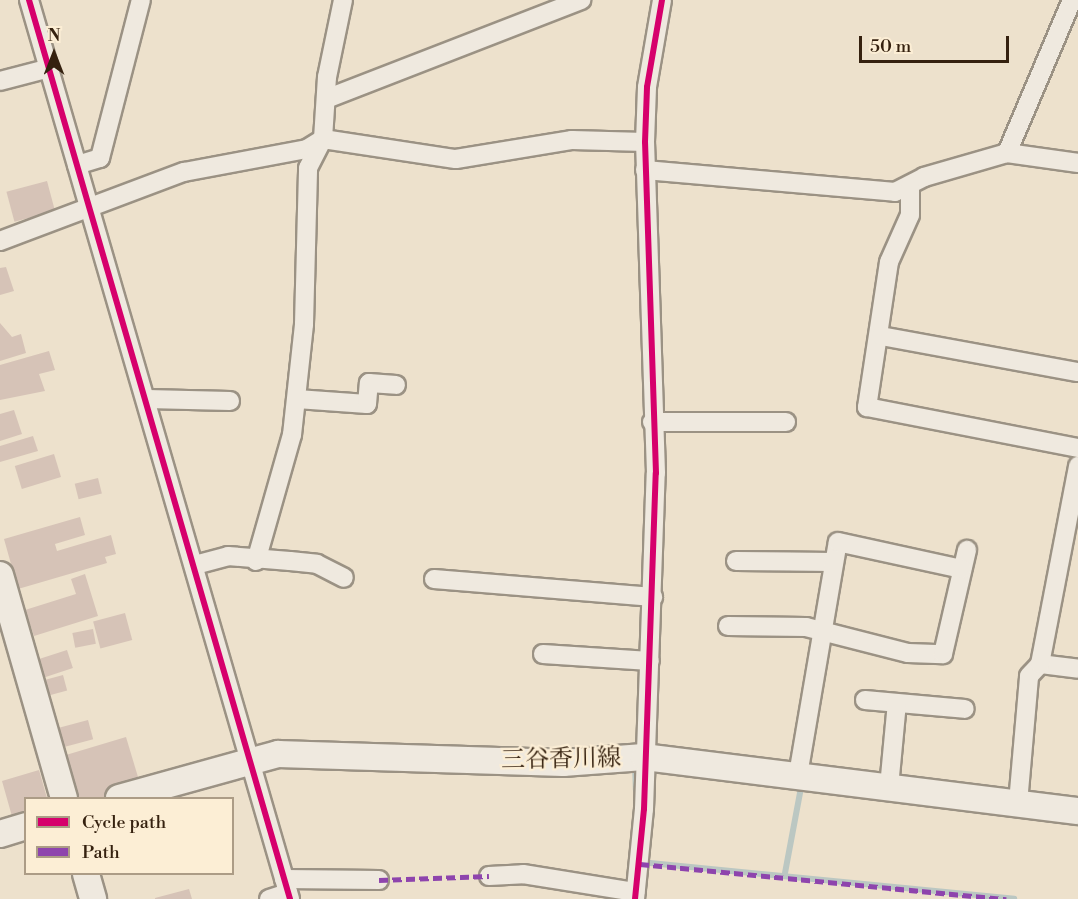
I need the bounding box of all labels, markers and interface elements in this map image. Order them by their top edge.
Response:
north arrow [24,24,84,84]
scale bar [862,24,1012,62]
text: N [48,26,60,46]
text: 50 m [870,35,911,58]
street label: 三谷香川線 [501,745,621,775]
legend [24,797,234,875]
text: Cycle path [82,811,166,834]
text: Path [82,841,120,864]

